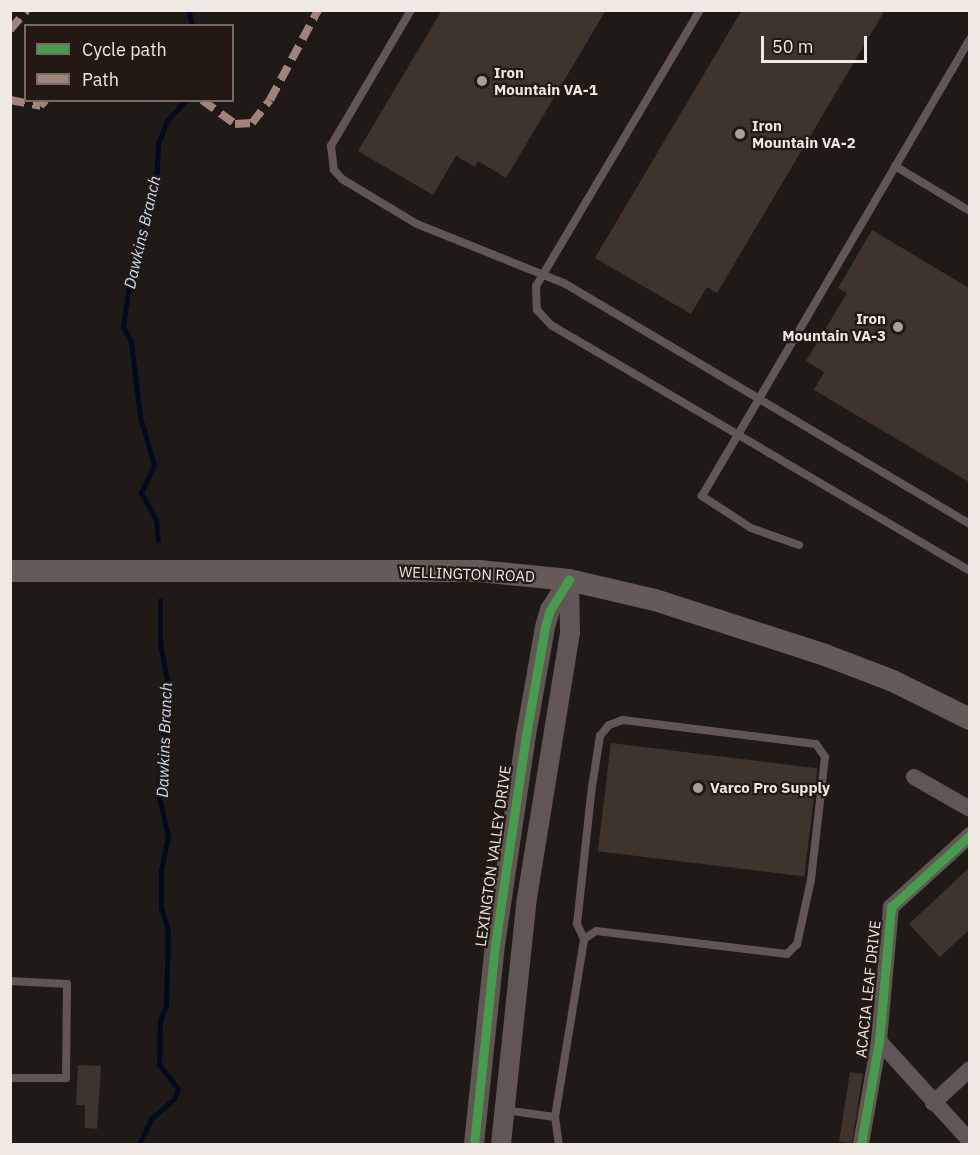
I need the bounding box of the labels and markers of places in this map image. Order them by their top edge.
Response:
place label: Iron Mountain VA-1 [494,63,598,98]
marker: Iron Mountain VA-1 [475,74,489,88]
place label: Iron Mountain VA-2 [752,116,856,151]
marker: Iron Mountain VA-2 [733,127,747,141]
place label: Iron Mountain VA-3 [782,309,886,344]
marker: Iron Mountain VA-3 [891,320,905,334]
place label: Varco Pro Supply [710,779,830,797]
marker: Varco Pro Supply [691,781,705,795]

